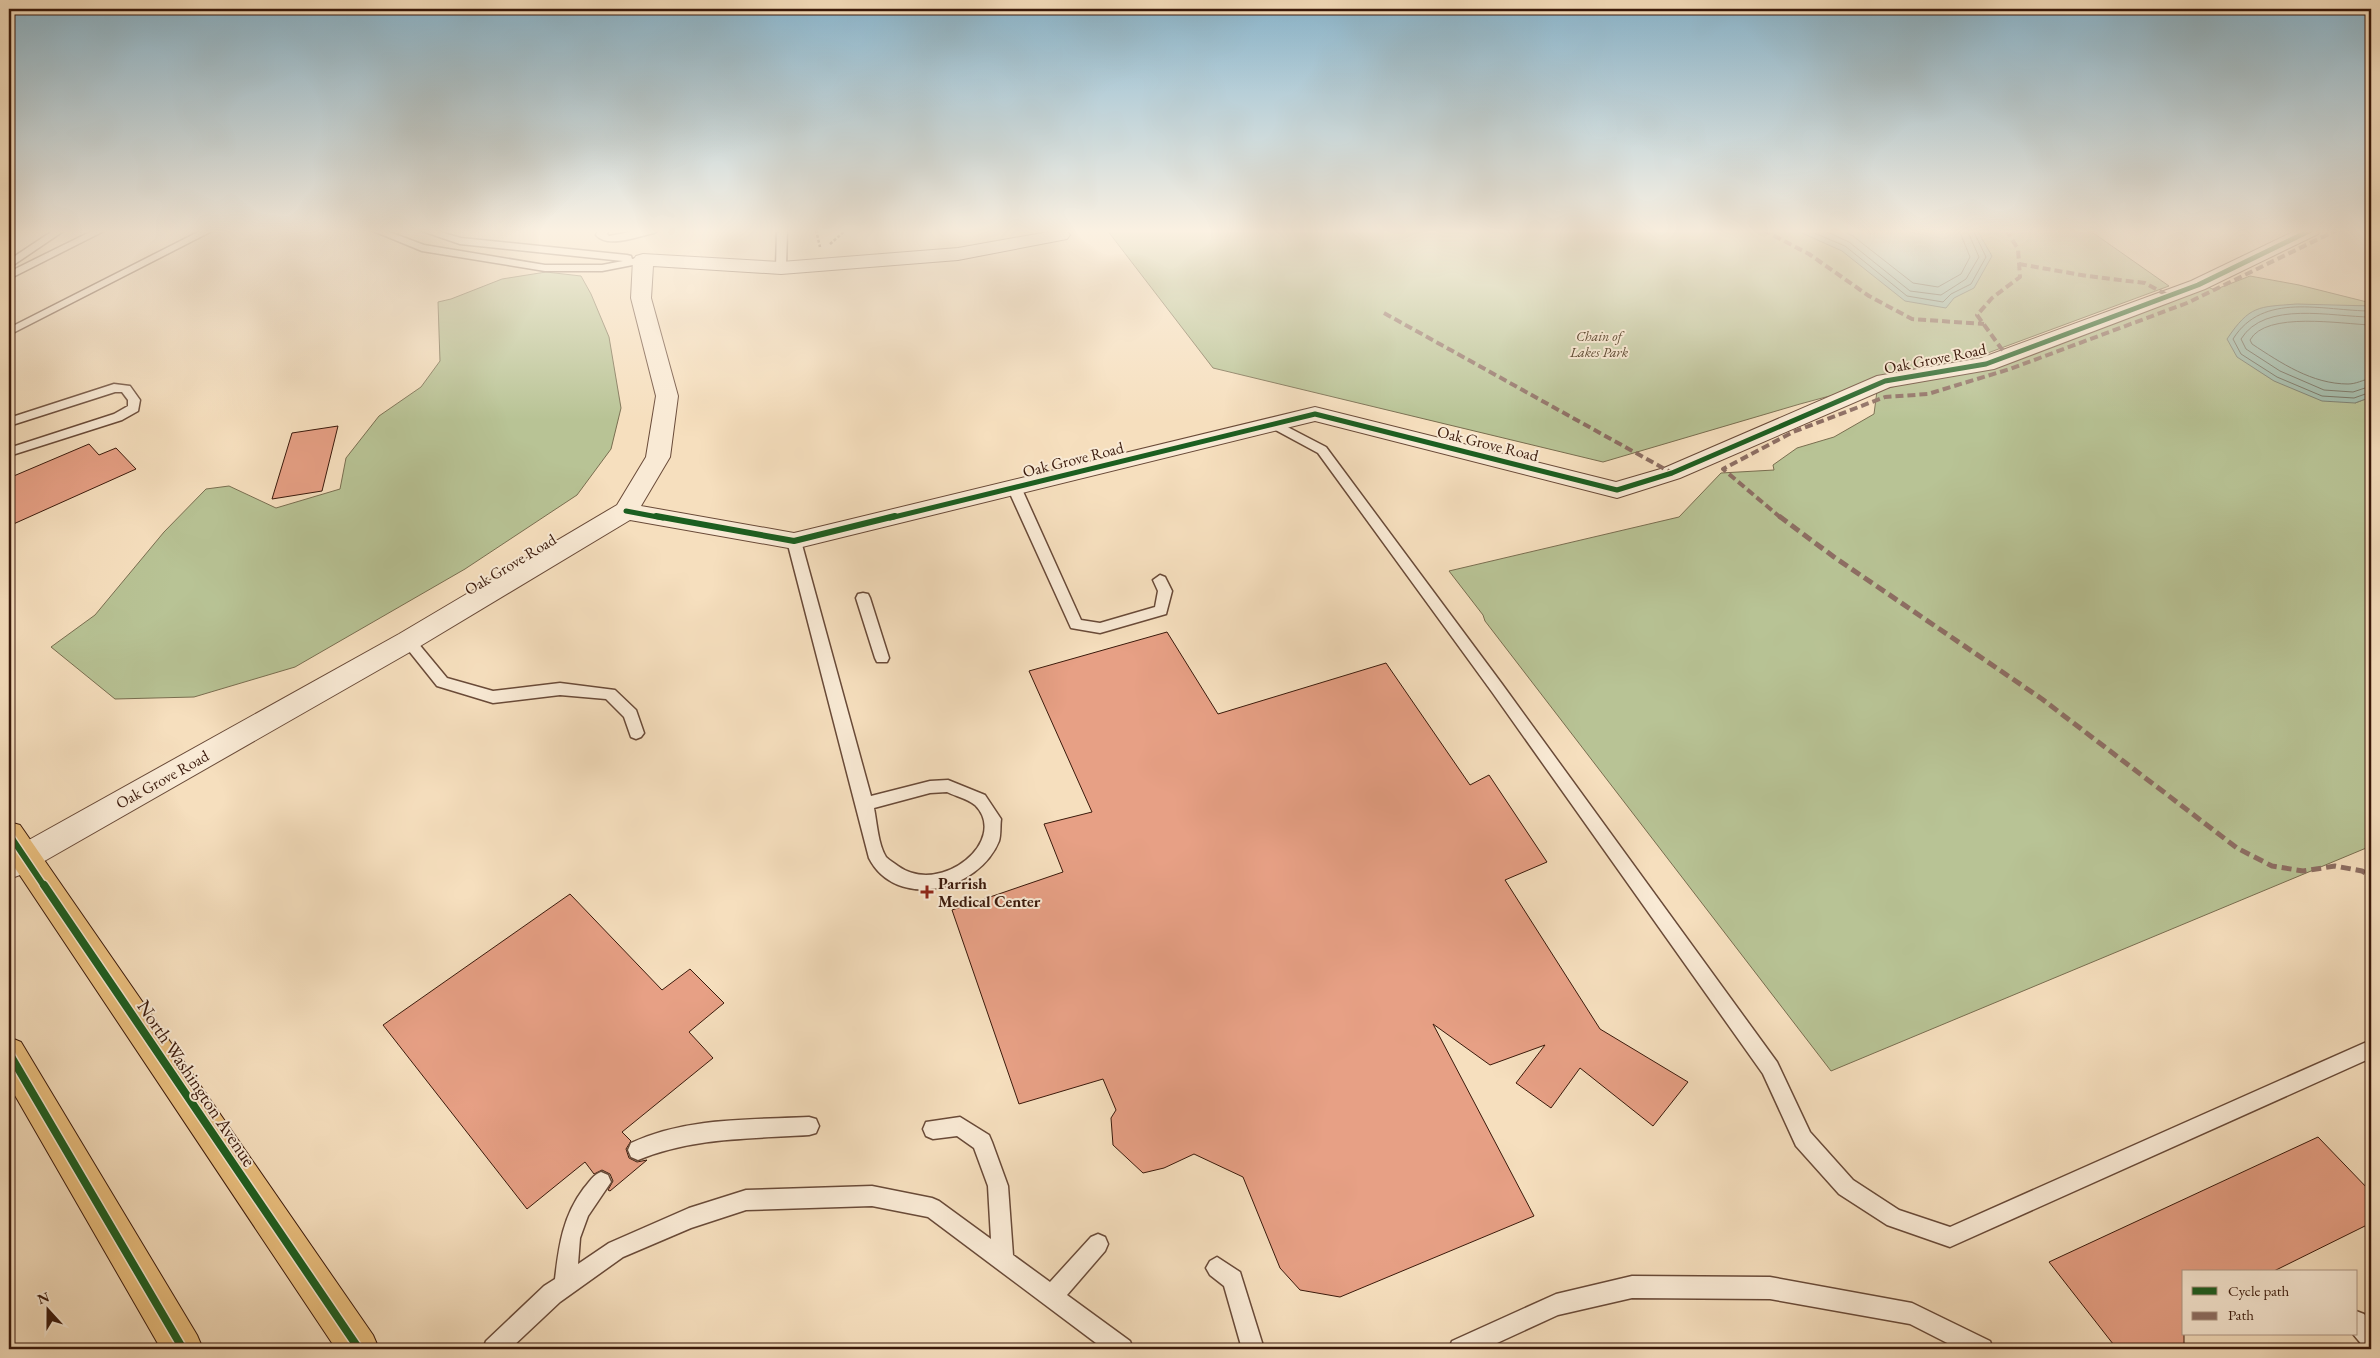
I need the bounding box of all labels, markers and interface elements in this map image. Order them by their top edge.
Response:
park label: Chain of Lakes Park [1569,327,1629,361]
street label: Oak Grove Road [1882,338,1989,379]
street label: Oak Grove Road [1435,421,1542,466]
street label: Oak Grove Road [1020,437,1127,482]
street label: Oak Grove Road [460,528,561,600]
street label: Oak Grove Road [112,745,213,814]
place label: Parrish Medical Center [938,873,1041,912]
marker: Parrish Medical Center [920,885,934,899]
street label: North Washington Avenue [131,995,262,1172]
legend [2182,1270,2358,1336]
text: Cycle path [2228,1281,2290,1300]
north arrow [22,1286,72,1336]
text: N [35,1287,52,1308]
text: Path [2228,1305,2254,1324]

